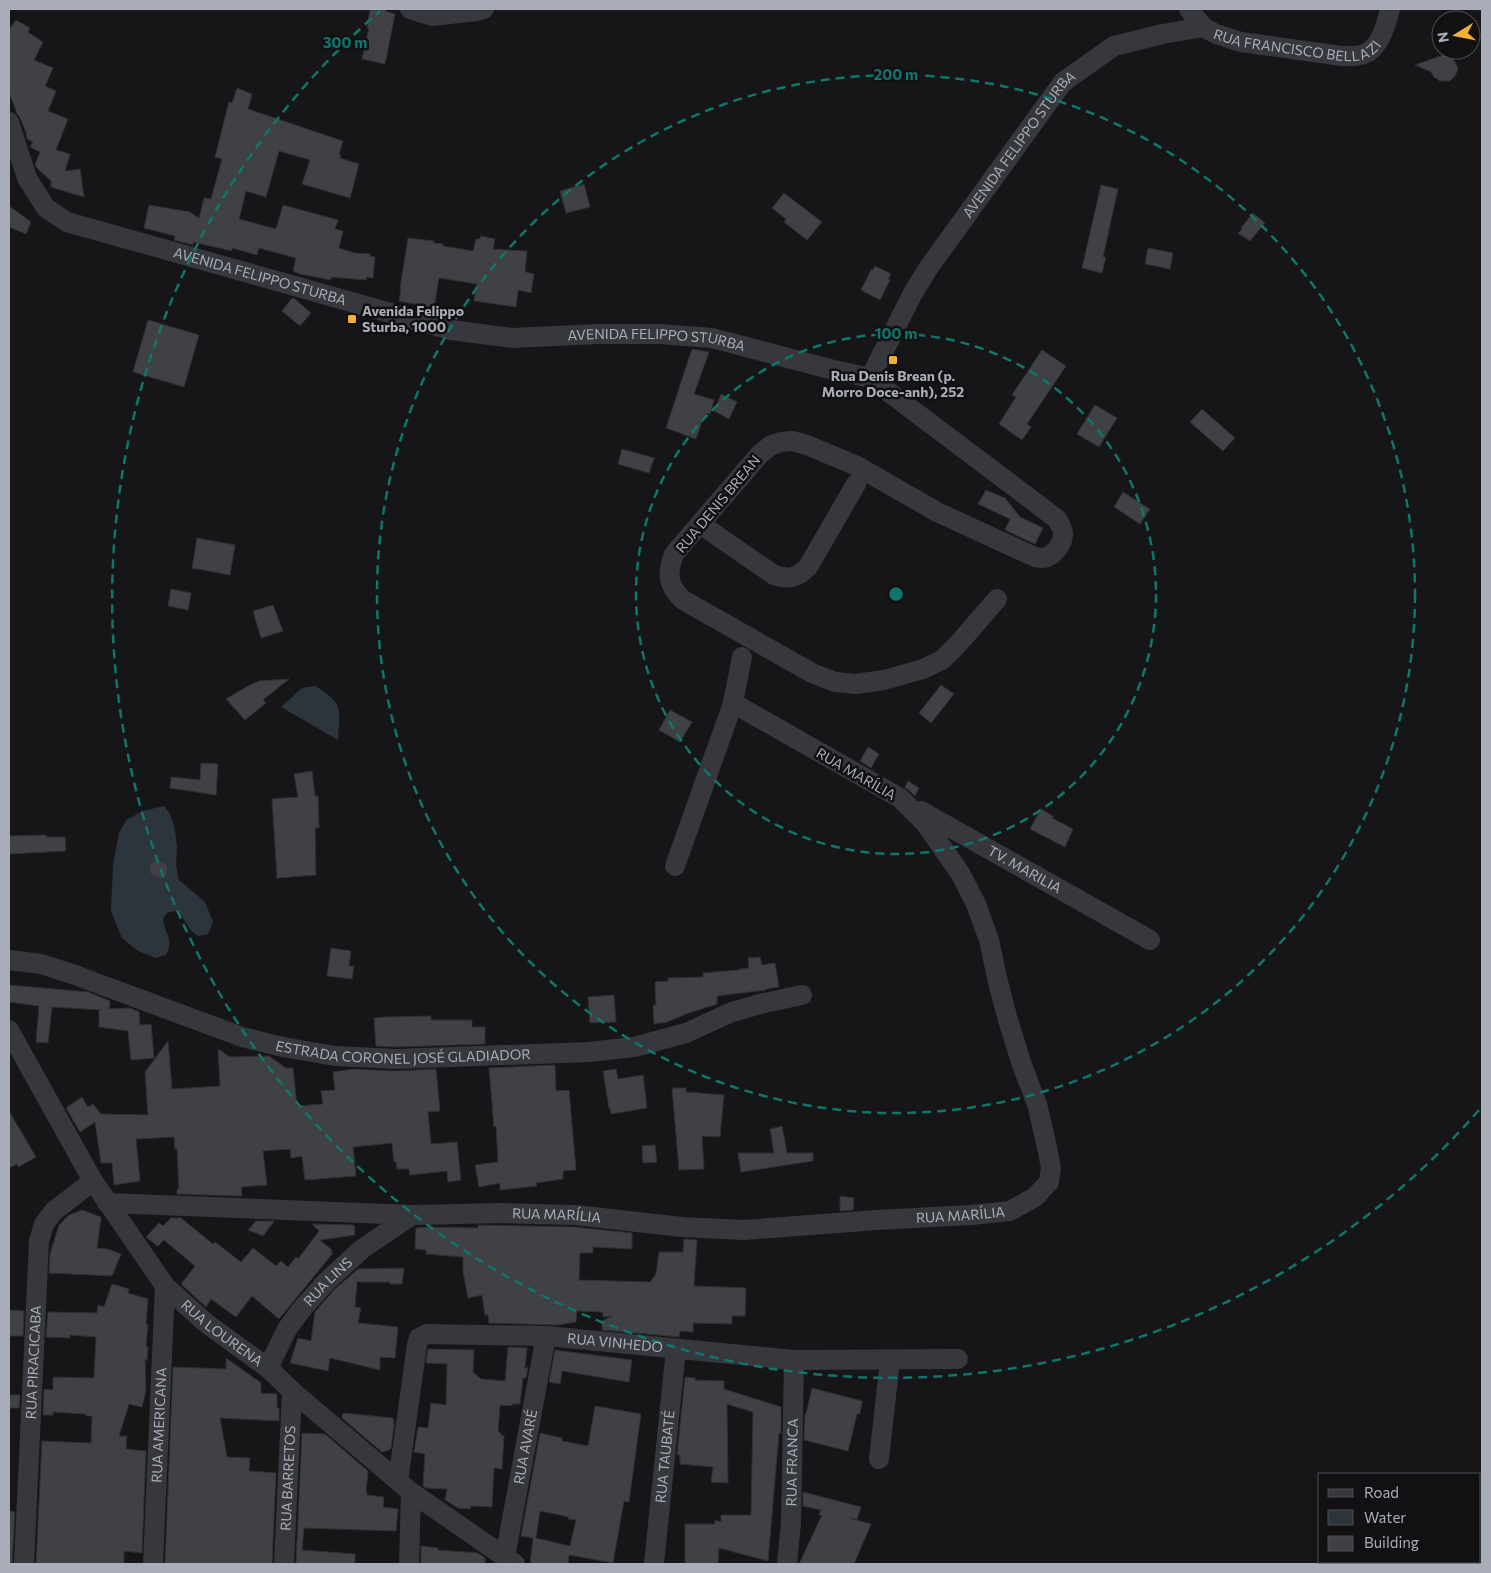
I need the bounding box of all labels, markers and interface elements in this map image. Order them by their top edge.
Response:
north arrow [1431,10,1481,60]
street label: RUA FRANCISCO BELLAZI [1212,25,1384,64]
text: N [1433,31,1452,44]
text: 300 m [323,33,367,51]
text: 200 m [874,65,918,83]
street label: AVENIDA FELIPPO STURBA [959,67,1079,221]
street label: AVENIDA FELIPPO STURBA [172,243,349,308]
place label: Avenida Felippo Sturba, 1000 [362,302,464,335]
marker: Avenida Felippo Sturba, 1000 [346,313,358,325]
text: 100 m [875,324,917,342]
street label: AVENIDA FELIPPO STURBA [567,325,748,354]
marker: Rua Denis Brean (p. Morro Doce-anh), 252 [887,354,899,366]
place label: Rua Denis Brean (p. Morro Doce-anh), 252 [822,367,964,400]
street label: RUA DENIS BREAN [672,451,763,556]
centre of rings [887,585,905,603]
street label: RUA MARÍLIA [813,744,899,803]
street label: TV. MARILIA [985,841,1065,897]
street label: ESTRADA CORONEL JOSÉ GLADIADOR [274,1037,531,1067]
street label: RUA MARÍLIA [915,1203,1006,1226]
street label: RUA MARÍLIA [512,1204,603,1226]
street label: RUA LINS [300,1253,355,1309]
street label: RUA LOURENA [178,1296,267,1370]
street label: RUA PIRACICABA [22,1304,44,1420]
street label: RUA VINHEDO [567,1329,664,1355]
street label: RUA AMERICANA [148,1367,169,1483]
street label: RUA AVARÉ [510,1408,540,1486]
street label: RUA TAUBATÉ [651,1409,678,1504]
street label: RUA FRANCA [782,1418,801,1506]
street label: RUA BARRETOS [277,1425,298,1531]
legend [1318,1473,1481,1563]
text: Road [1364,1483,1399,1501]
text: Water [1364,1508,1406,1526]
text: Building [1364,1533,1419,1551]

